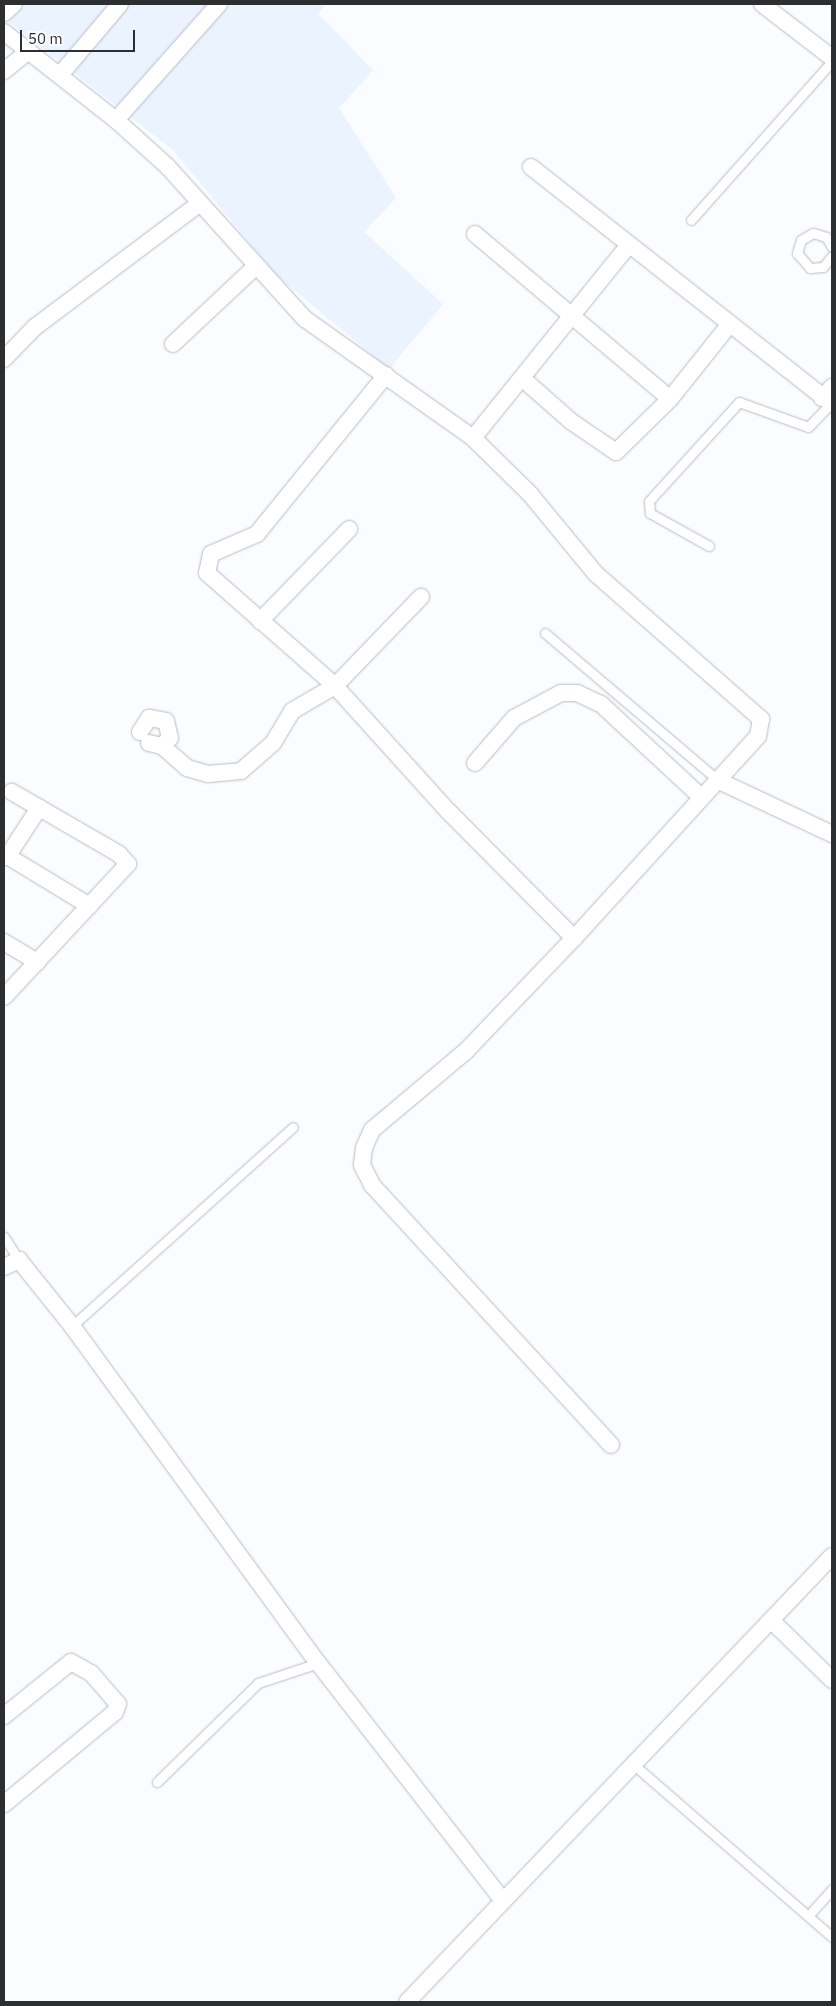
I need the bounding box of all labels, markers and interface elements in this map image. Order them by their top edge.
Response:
scale bar [22,20,138,52]
text: 50 m [28,29,63,48]

